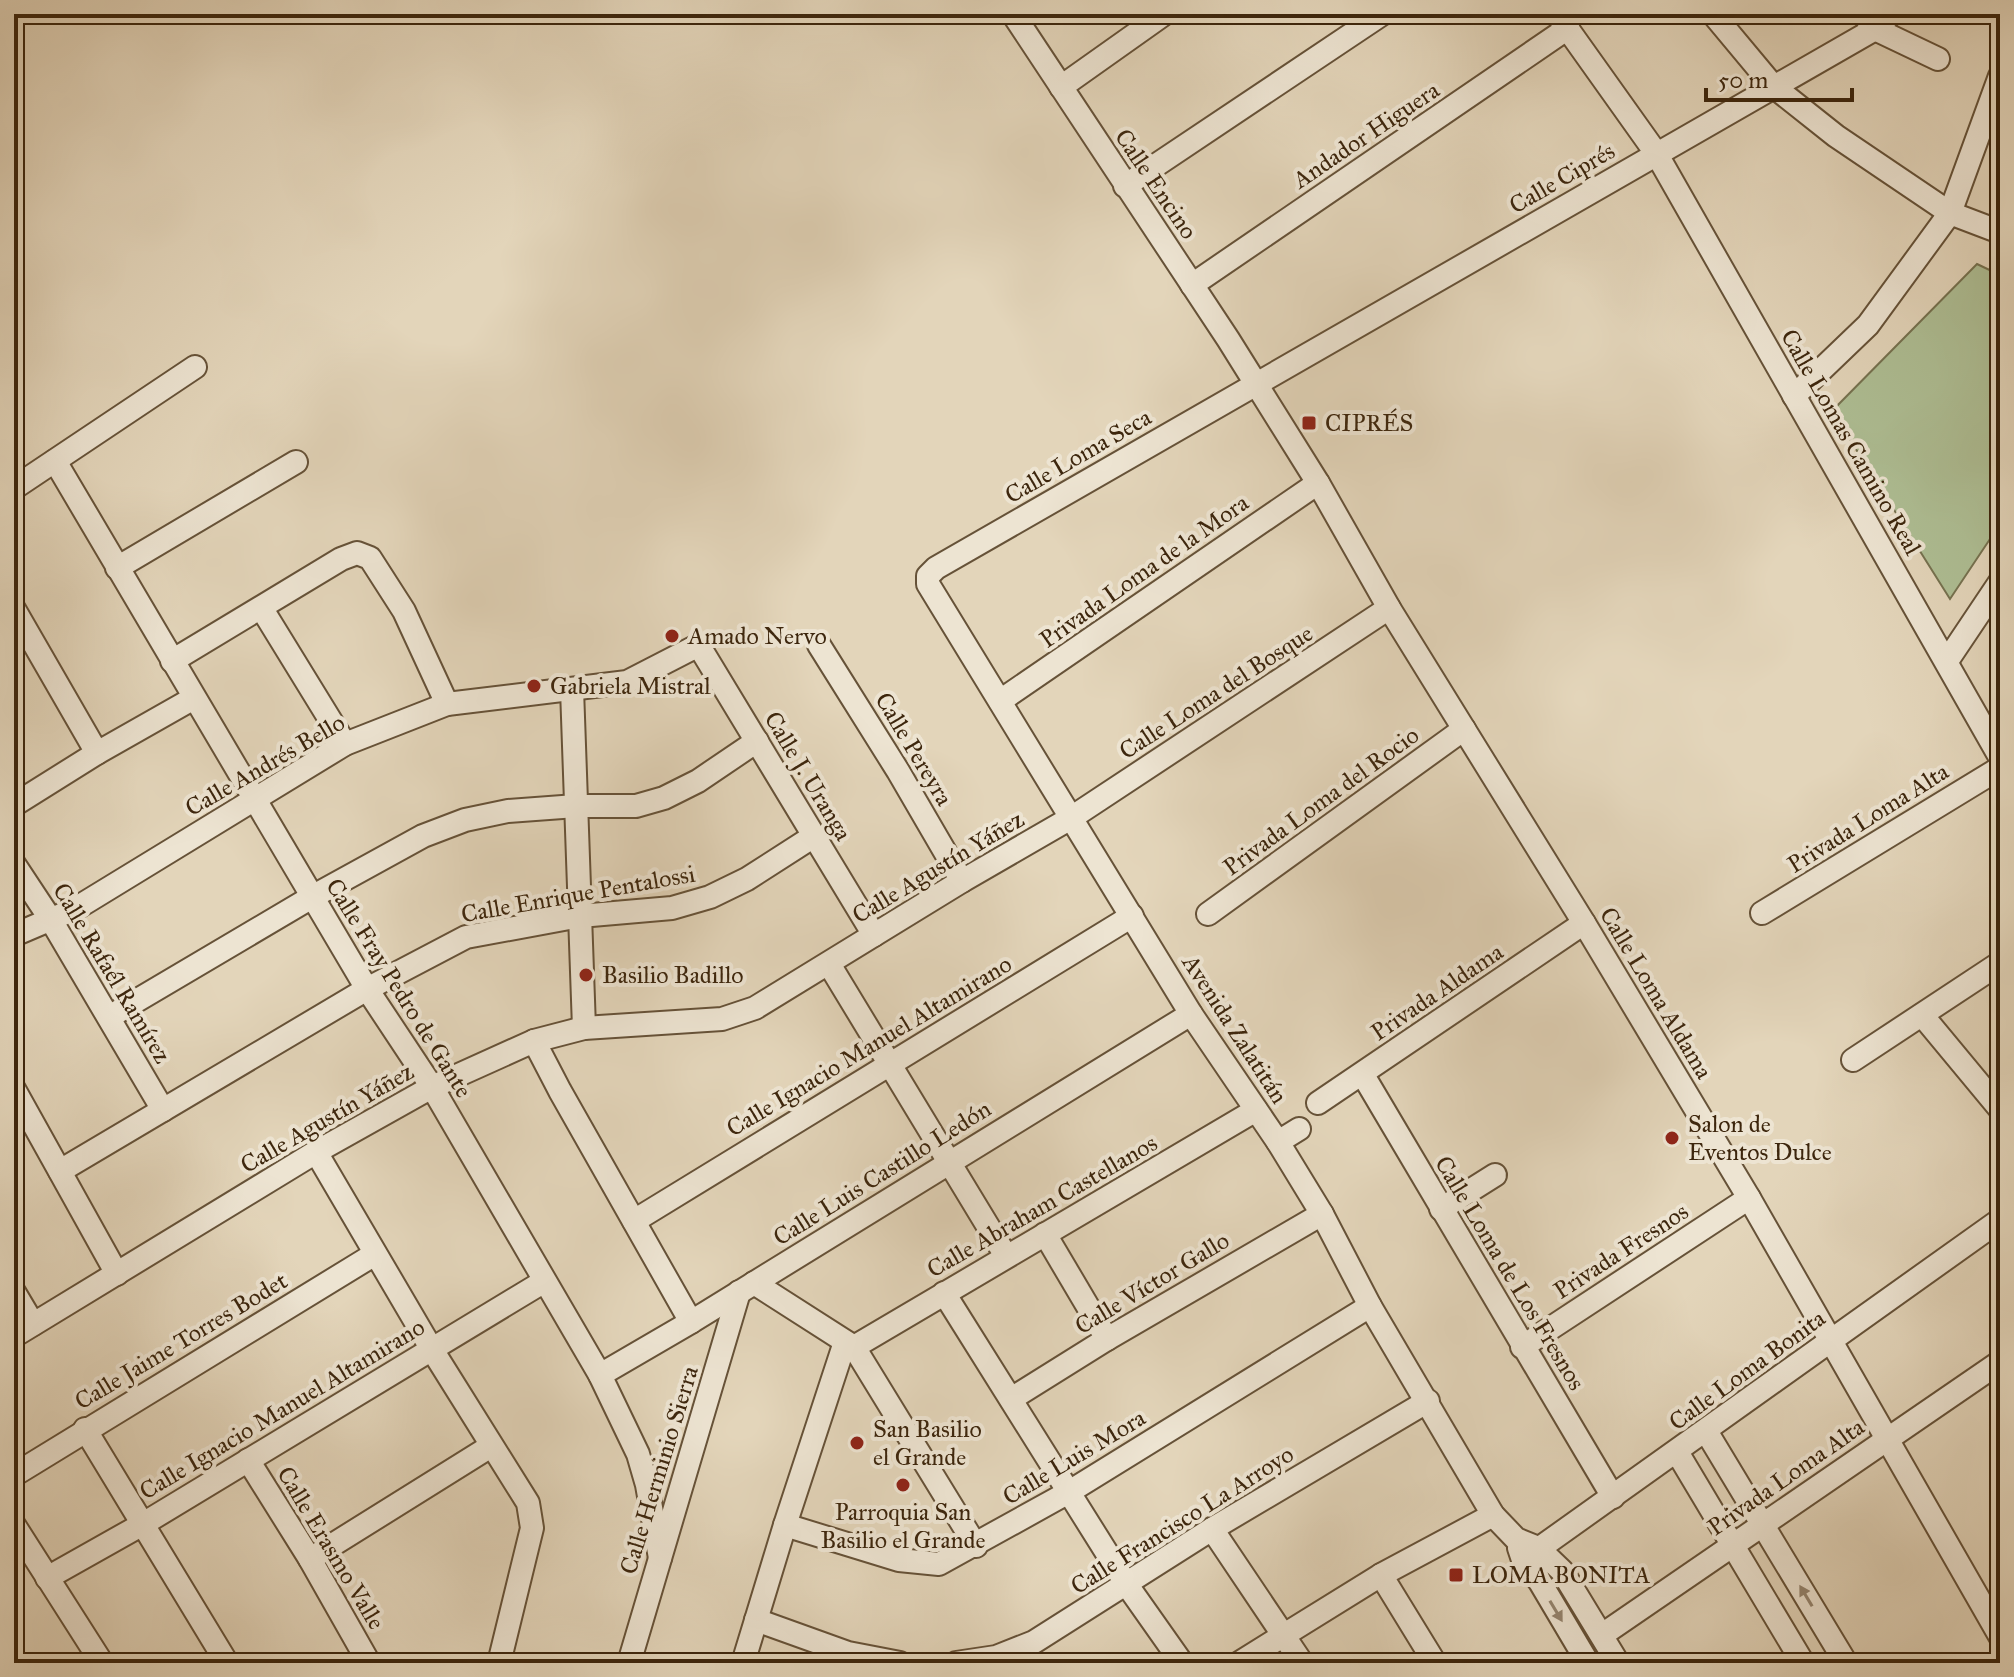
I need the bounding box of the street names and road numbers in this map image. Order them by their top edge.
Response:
street label: Andador Higuera [1286,74,1446,196]
street label: Calle Encino [1108,123,1204,245]
street label: Calle Ciprés [1504,136,1620,220]
street label: Calle Lomas Camino Real [1774,324,1928,561]
street label: Calle Loma Seca [999,402,1157,510]
street label: Privada Loma de la Mora [1034,487,1255,654]
street label: Calle Loma del Bosque [1114,618,1318,766]
street label: Calle Pereyra [868,687,960,812]
street label: Calle J. Uranga [758,706,859,847]
street label: Calle Andrés Bello [180,707,350,823]
street label: Privada Loma del Rocio [1217,720,1425,882]
street label: Privada Loma Alta [1782,756,1955,880]
street label: Calle Agustín Yáñez [847,804,1029,930]
street label: Calle Enrique Pentalossi [459,859,698,929]
street label: Calle Fray Pedro de Gante [319,873,479,1103]
street label: Calle Rafaél Ramírez [46,877,178,1069]
street label: Calle Loma Aldama [1593,902,1720,1085]
street label: Privada Aldama [1365,936,1510,1047]
street label: Avenida Zalatitán [1175,948,1294,1109]
street label: Calle Ignacio Manuel Altamirano [721,949,1017,1143]
street label: Calle Agustín Yáñez [235,1056,419,1180]
street label: Calle Luis Castillo Ledón [767,1094,997,1252]
street label: Calle Abraham Castellanos [921,1128,1163,1284]
street label: Calle Loma de Los Fresnos [1428,1150,1592,1396]
street label: Privada Fresnos [1548,1196,1694,1306]
street label: Calle Víctor Gallo [1069,1225,1235,1341]
street label: Calle Jaime Torres Bodet [69,1265,293,1416]
street label: Calle Loma Bonita [1663,1303,1832,1437]
street label: Calle Ignacio Manuel Altamirano [134,1312,430,1506]
street label: Calle Herminio Sierra [613,1361,705,1578]
street label: Calle Luis Mora [997,1402,1152,1511]
street label: Privada Loma Alta [1702,1411,1871,1542]
street label: Calle Francisco La Arroyo [1065,1439,1299,1601]
street label: Calle Erasmo Valle [270,1461,392,1635]

